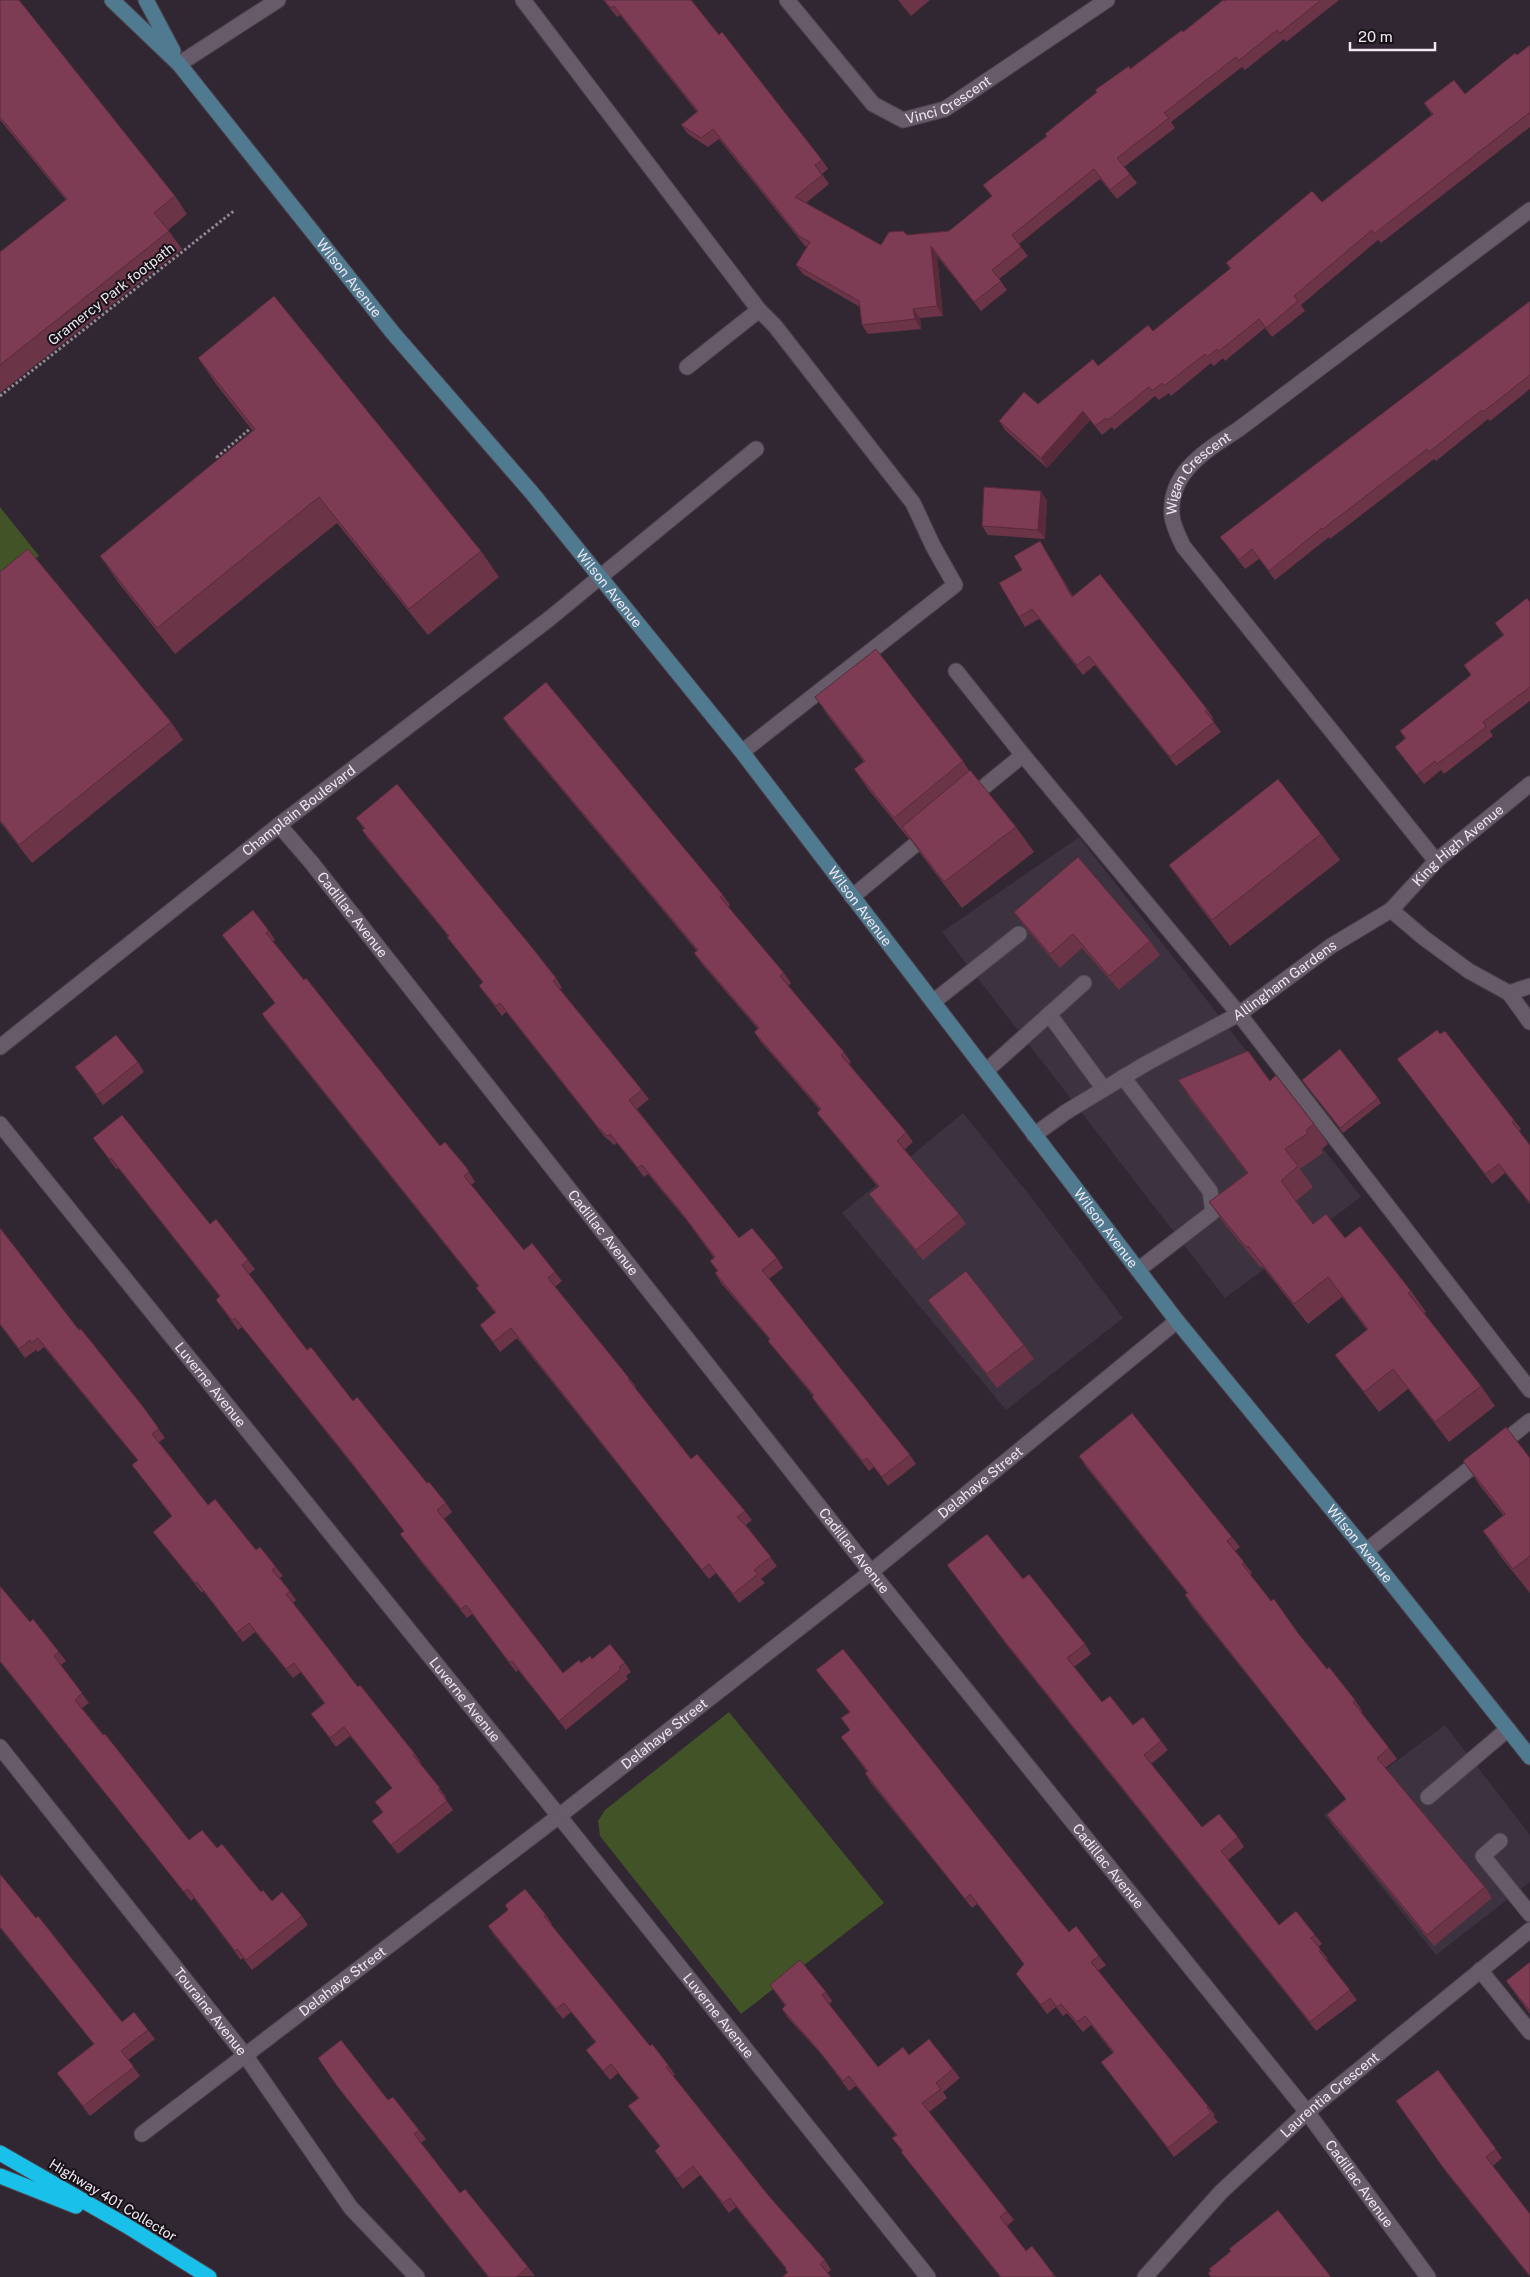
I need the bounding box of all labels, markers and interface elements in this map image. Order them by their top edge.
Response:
scale bar [1350,20,1435,52]
text: 20 m [1358,28,1393,45]
street label: Vinci Crescent [904,72,994,127]
street label: Wilson Avenue [313,236,385,320]
street label: Gramercy Park footpath [45,240,177,348]
street label: Wigan Crescent [1164,429,1234,515]
street label: Wilson Avenue [573,546,646,631]
street label: Champlain Boulevard [239,762,358,859]
street label: King High Avenue [1409,801,1507,889]
street label: Wilson Avenue [825,863,895,949]
street label: Cadillac Avenue [314,869,391,961]
street label: Allingham Gardens [1230,937,1339,1024]
street label: Wilson Avenue [1071,1185,1141,1271]
street label: Cadillac Avenue [565,1187,642,1279]
street label: Luverne Avenue [172,1339,249,1430]
street label: Delahaye Street [935,1443,1026,1522]
street label: Wilson Avenue [1323,1501,1396,1586]
street label: Cadillac Avenue [816,1505,893,1597]
street label: Luverne Avenue [426,1654,504,1745]
street label: Delahaye Street [618,1695,710,1772]
street label: Cadillac Avenue [1069,1820,1147,1912]
street label: Delahaye Street [296,1943,389,2019]
street label: Touraine Avenue [171,1964,250,2059]
street label: Luverne Avenue [680,1970,757,2061]
street label: Laurentia Crescent [1277,2049,1382,2141]
street label: Cadillac Avenue [1322,2137,1397,2230]
street label: Highway 401 Collector [46,2156,180,2244]

